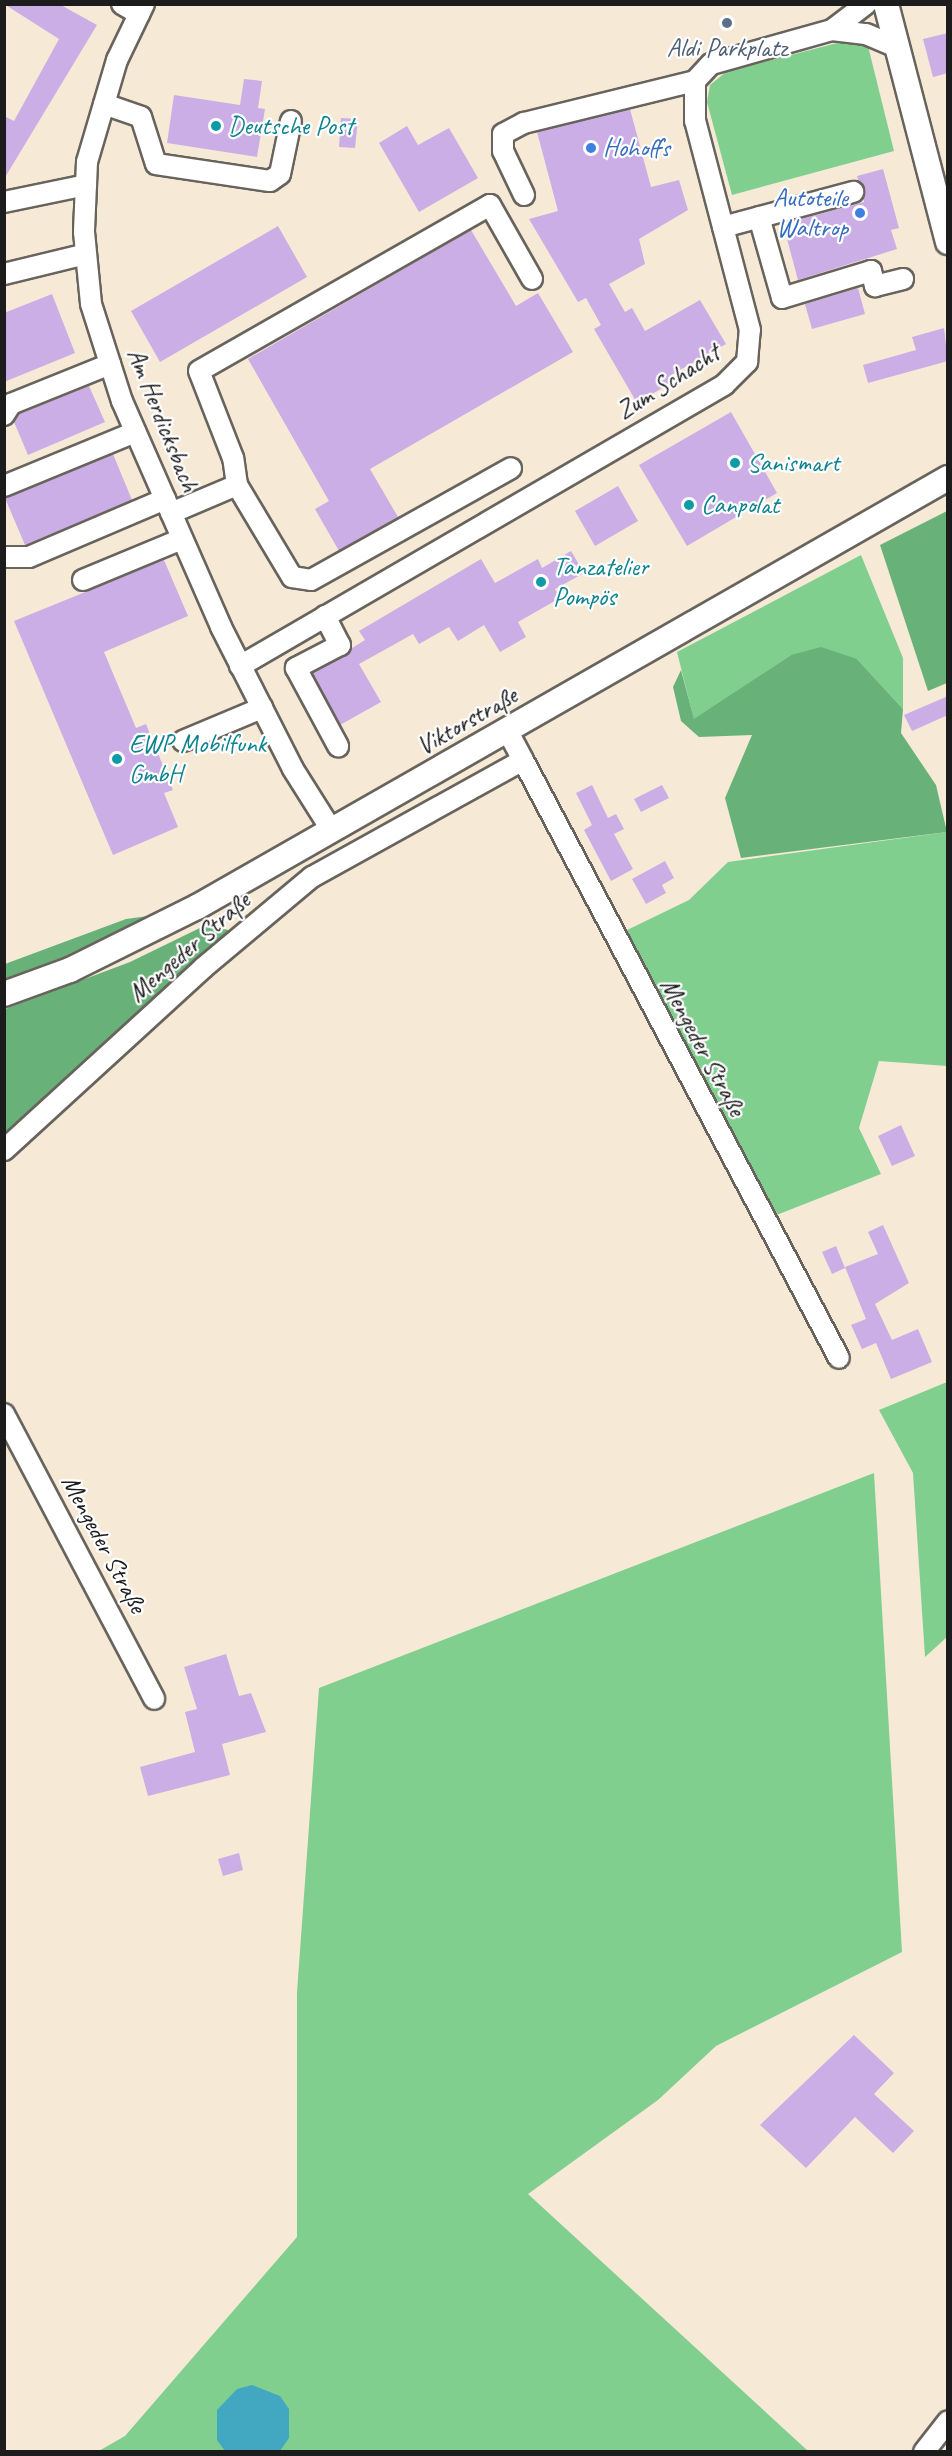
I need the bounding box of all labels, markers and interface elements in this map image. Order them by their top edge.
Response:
marker: Aldi Parkplatz [720,16,734,30]
place label: Aldi Parkplatz [666,32,788,64]
place label: Deutsche Post [228,110,353,142]
marker: Deutsche Post [209,119,223,133]
place label: Hohoffs [603,132,670,164]
marker: Hohoffs [584,141,598,155]
place label: Autoteile Waltrop [773,182,848,243]
marker: Autoteile Waltrop [853,206,867,220]
street label: Zum Schacht [610,337,726,427]
street label: Am Herdicksbach [120,343,206,497]
place label: Sanismart [747,447,839,479]
marker: Sanismart [728,456,742,470]
place label: Canpolat [701,489,779,521]
marker: Canpolat [682,498,696,512]
place label: Tanzatelier Pompös [553,551,648,612]
marker: Tanzatelier Pompös [534,575,548,589]
street label: Viktorstraße [411,680,523,762]
place label: EWP Mobilfunk GmbH [129,728,266,790]
marker: EWP Mobilfunk GmbH [110,752,124,766]
street label: Mengeder Straße [121,885,257,1009]
street label: Mengeder Straße [654,973,752,1121]
street label: Mengeder Straße [55,1470,153,1618]

